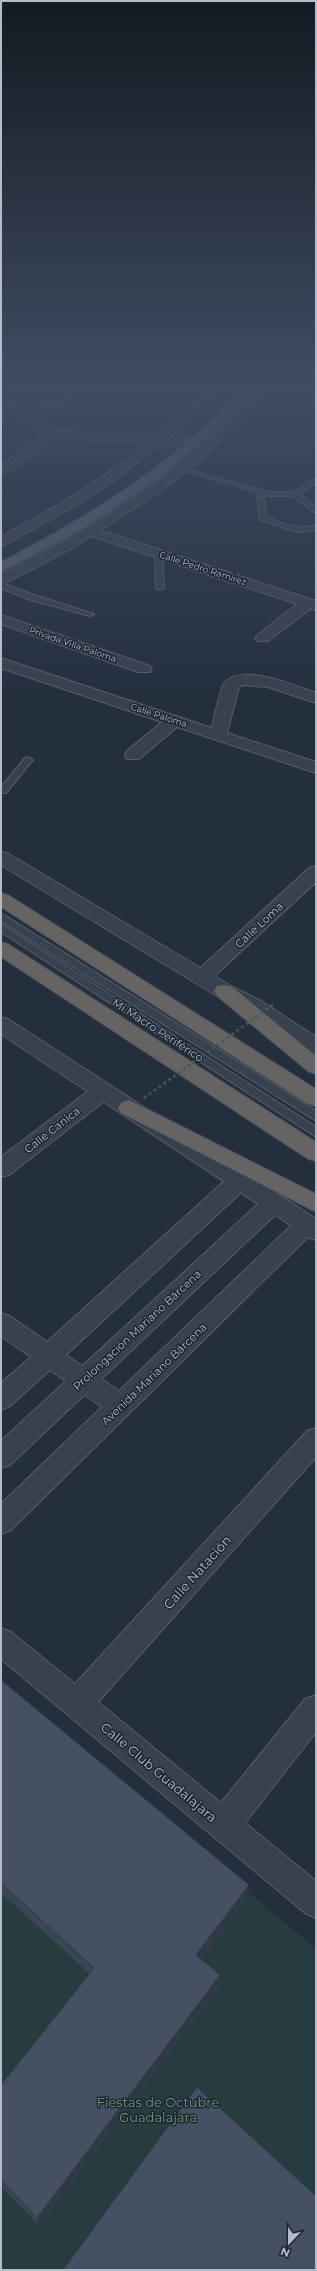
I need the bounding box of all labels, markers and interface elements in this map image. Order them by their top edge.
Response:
street label: Calle Pedro Ramírez [158,549,248,587]
street label: Privada Villa Paloma [28,624,118,664]
street label: Calle Paloma [129,701,189,729]
street label: Calle Loma [232,899,286,951]
street label: Mi Macro Periférico [110,995,206,1065]
street label: Calle Canica [21,1104,83,1156]
street label: Prolongación Mariano Bárcena [70,1267,204,1393]
street label: Avenida Mariano Bárcena [98,1320,210,1428]
street label: Calle Natación [160,1532,234,1612]
street label: Calle Club Guadalajara [98,1719,220,1825]
park label: Fiestas de Octubre Guadalajara [97,2094,219,2125]
north arrow [269,2223,309,2263]
text: N [279,2244,292,2260]

